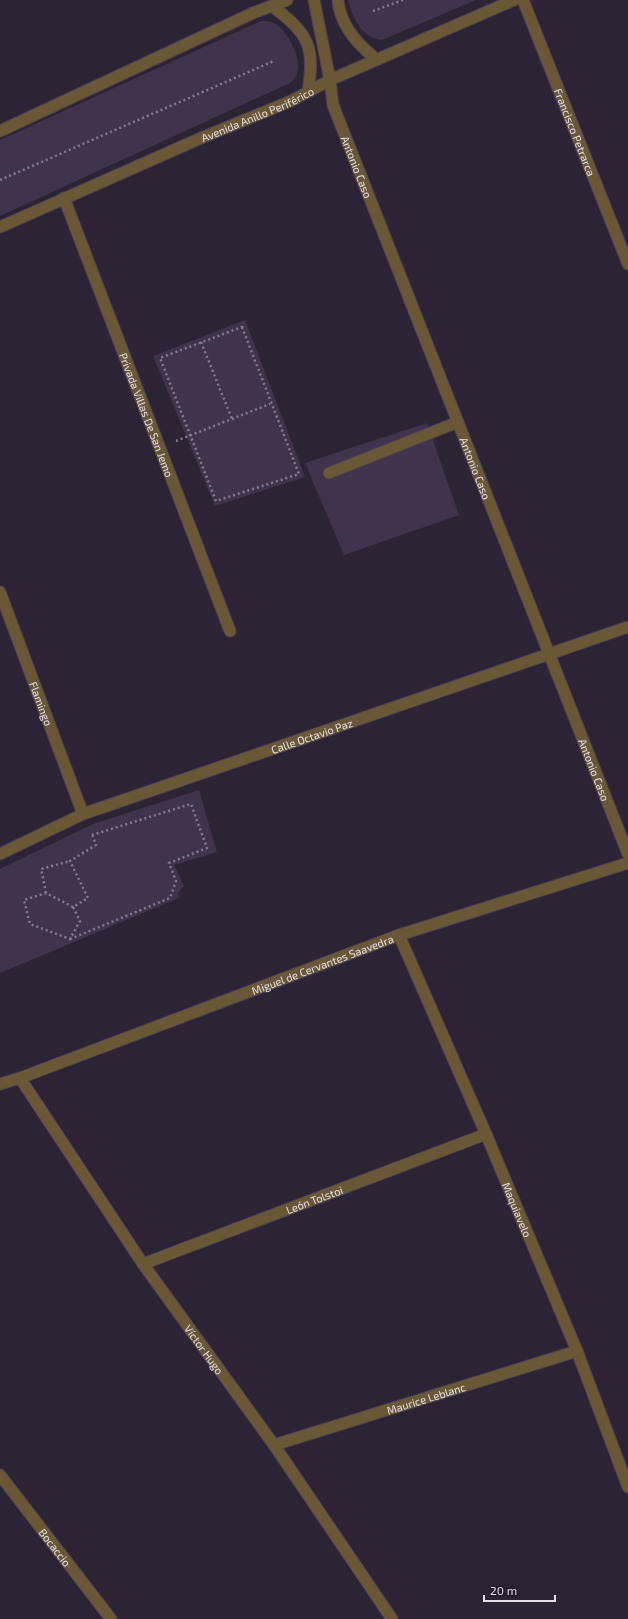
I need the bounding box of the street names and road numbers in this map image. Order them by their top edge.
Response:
street label: Avenida Anillo Periférico [199,84,316,144]
street label: Francisco Petrarca [552,86,599,178]
street label: Antonio Caso [339,134,375,200]
street label: Privada Villas De San Jemo [117,351,177,479]
street label: Antonio Caso [458,435,494,501]
street label: Flamingo [27,679,56,727]
street label: Calle Octavio Paz [269,715,355,756]
street label: Antonio Caso [577,737,613,803]
street label: Miguel de Cervantes Saavedra [250,931,395,997]
street label: Maquiavelo [500,1180,535,1239]
street label: León Tolstoi [284,1182,344,1216]
street label: Víctor Hugo [182,1322,227,1376]
street label: Maurice Leblanc [385,1380,467,1416]
street label: Bocaccio [37,1526,74,1569]

